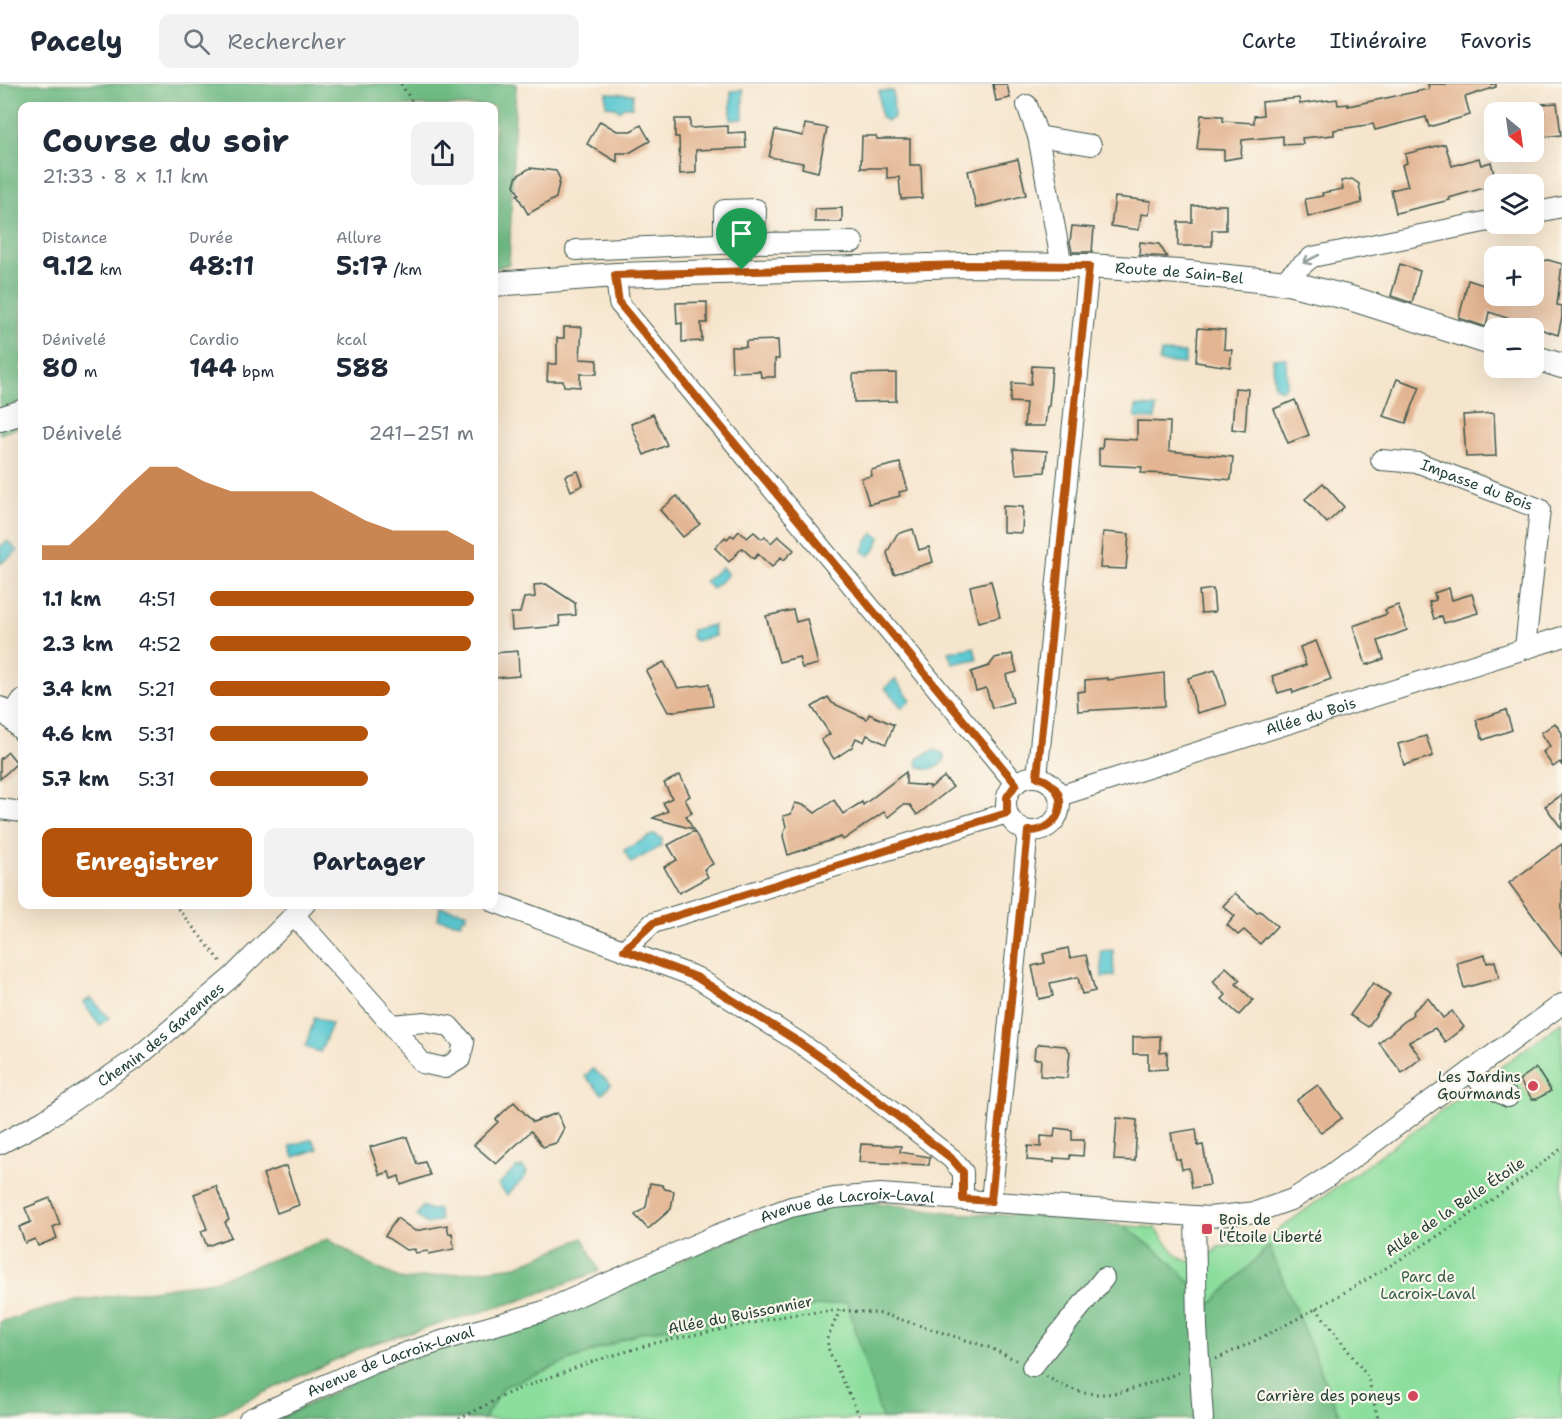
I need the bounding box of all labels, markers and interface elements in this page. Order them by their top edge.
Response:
search box [159,14,579,68]
text: Pacely [30,22,123,60]
icon: search [180,25,213,58]
text: Rechercher [228,27,346,56]
text: Carte [1242,27,1297,55]
text: Itinéraire [1330,27,1427,55]
text: Favoris [1460,27,1532,55]
north arrow [1484,102,1544,162]
map controls [1484,102,1544,378]
text: Course du soir [42,118,289,163]
button: share [411,122,474,185]
text: 21:33 · 8 × 1.1 km [42,163,208,189]
button: layers [1484,174,1544,234]
pin [716,208,767,270]
icon: arrive [725,217,758,250]
text: Distance [42,227,108,248]
text: Durée [189,227,233,248]
text: Allure [336,227,382,248]
button: + [1484,246,1544,306]
text: 9.12 [42,248,94,283]
text: 48:11 [189,248,255,283]
text: 5:17 [336,248,388,283]
one-way arrow [1302,254,1320,266]
street label: Route de Sain-Bel [1115,258,1245,288]
text: km [94,259,122,280]
text: /km [388,259,422,280]
button: − [1484,318,1544,378]
text: Dénivelé [42,329,106,350]
text: Cardio [189,329,239,350]
text: kcal [336,329,367,350]
text: 80 [42,350,78,385]
text: 144 [189,350,237,385]
text: 588 [336,350,389,385]
text: m [78,361,98,382]
text: bpm [237,361,274,382]
text: Dénivelé [42,420,122,446]
text: 241–251 m [369,420,474,446]
street label: Impasse du Bois [1418,455,1536,515]
text: 1.1 km [42,586,101,612]
text: 4:51 [138,586,176,612]
text: 2.3 km [42,631,113,657]
text: 4:52 [138,631,181,657]
text: 3.4 km [42,676,112,702]
text: 5:21 [138,676,175,702]
street label: Allée du Bois [1263,693,1359,740]
text: 4.6 km [42,721,112,747]
text: 5:31 [138,721,175,747]
text: 5.7 km [42,766,109,792]
text: 5:31 [138,766,175,792]
button: Enregistrer [42,828,252,897]
button: Partager [264,828,474,897]
street label: Chemin des Garennes [94,978,228,1091]
place label: Les Jardins Gourmands [1437,1067,1521,1104]
marker: Les Jardins Gourmands [1526,1079,1540,1093]
street label: Allée de la Belle Étoile [1381,1152,1529,1261]
street label: Avenue de Lacroix-Laval [757,1184,936,1228]
place label: Bois de l'Étoile Liberté [1219,1210,1323,1247]
marker: Bois de l'Étoile Liberté [1200,1222,1214,1236]
park label: Parc de Lacroix-Laval [1380,1267,1476,1304]
street label: Allée du Buissonnier [666,1291,814,1339]
street label: Avenue de Lacroix-Laval [304,1322,477,1402]
place label: Carrière des poneys [1257,1386,1401,1406]
marker: Carrière des poneys [1406,1389,1420,1403]

